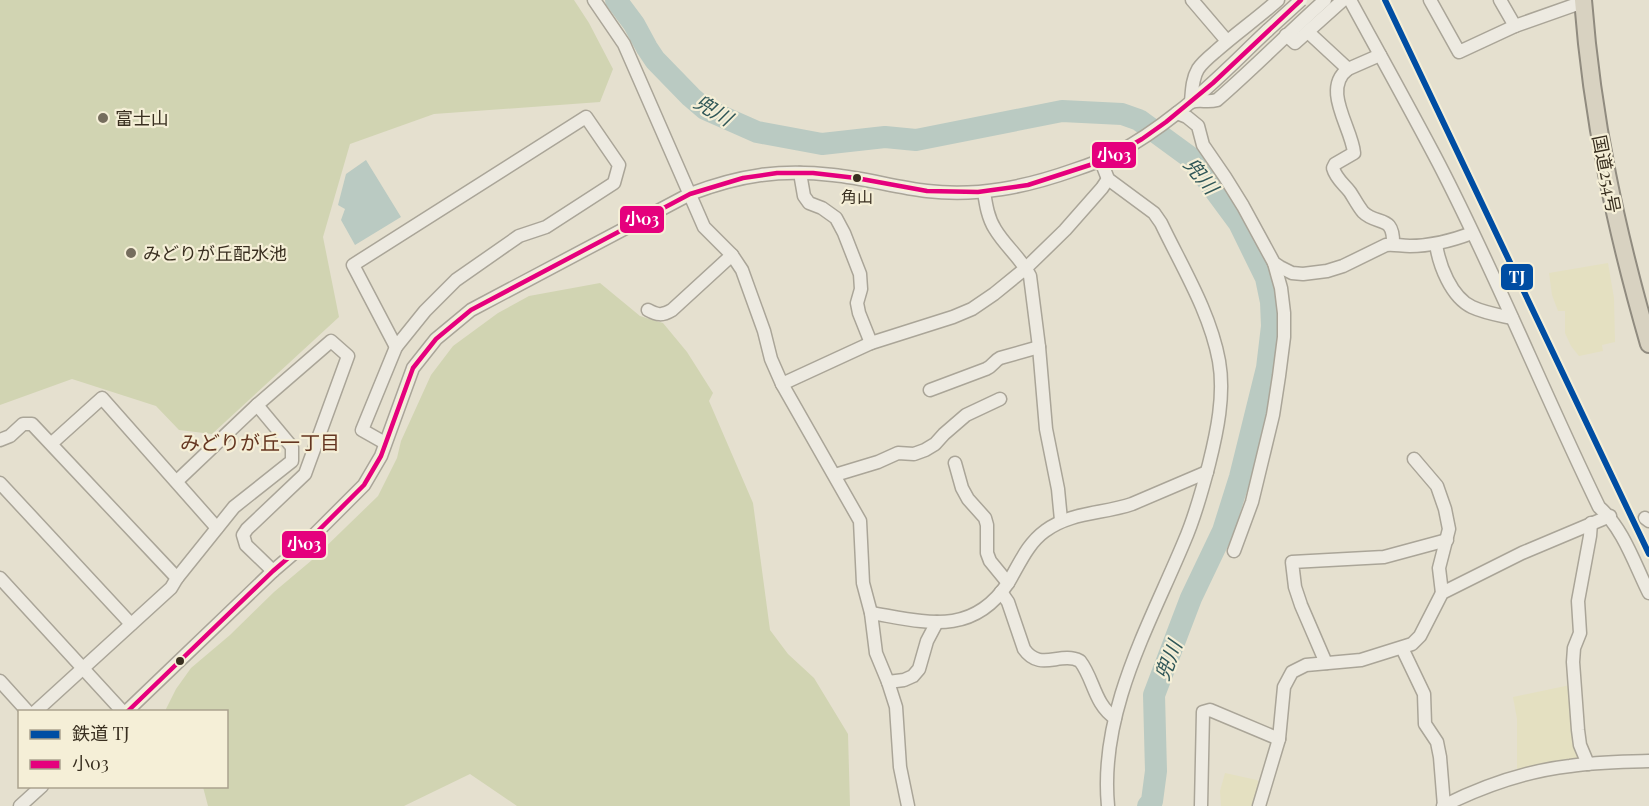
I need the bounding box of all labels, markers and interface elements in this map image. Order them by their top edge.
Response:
water label: 兜川 [690,87,740,132]
place label: 富士山 [115,106,169,130]
marker: 富士山 [96,111,110,125]
street label: 国道254号 [1588,133,1626,215]
line badge: 小03 [1091,141,1137,169]
text: 小03 [1097,144,1131,165]
water label: 兜川 [1179,151,1226,201]
marker: 角山 [851,172,863,184]
place label: 角山 [841,186,873,207]
line badge: 小03 [619,205,665,234]
text: 小03 [625,208,659,229]
place label: みどりが丘配水池 [143,241,287,265]
marker: みどりが丘配水池 [124,246,138,260]
line badge: TJ [1500,263,1534,291]
text: TJ [1509,266,1525,287]
district label: みどりが丘一丁目 [180,428,340,455]
line badge: 小03 [281,530,327,559]
text: 小03 [287,533,321,554]
water label: 兜川 [1147,635,1187,684]
unlabelled marker [174,655,186,667]
legend [18,710,228,788]
text: 鉄道 TJ [72,721,130,745]
text: 小03 [72,751,109,775]

